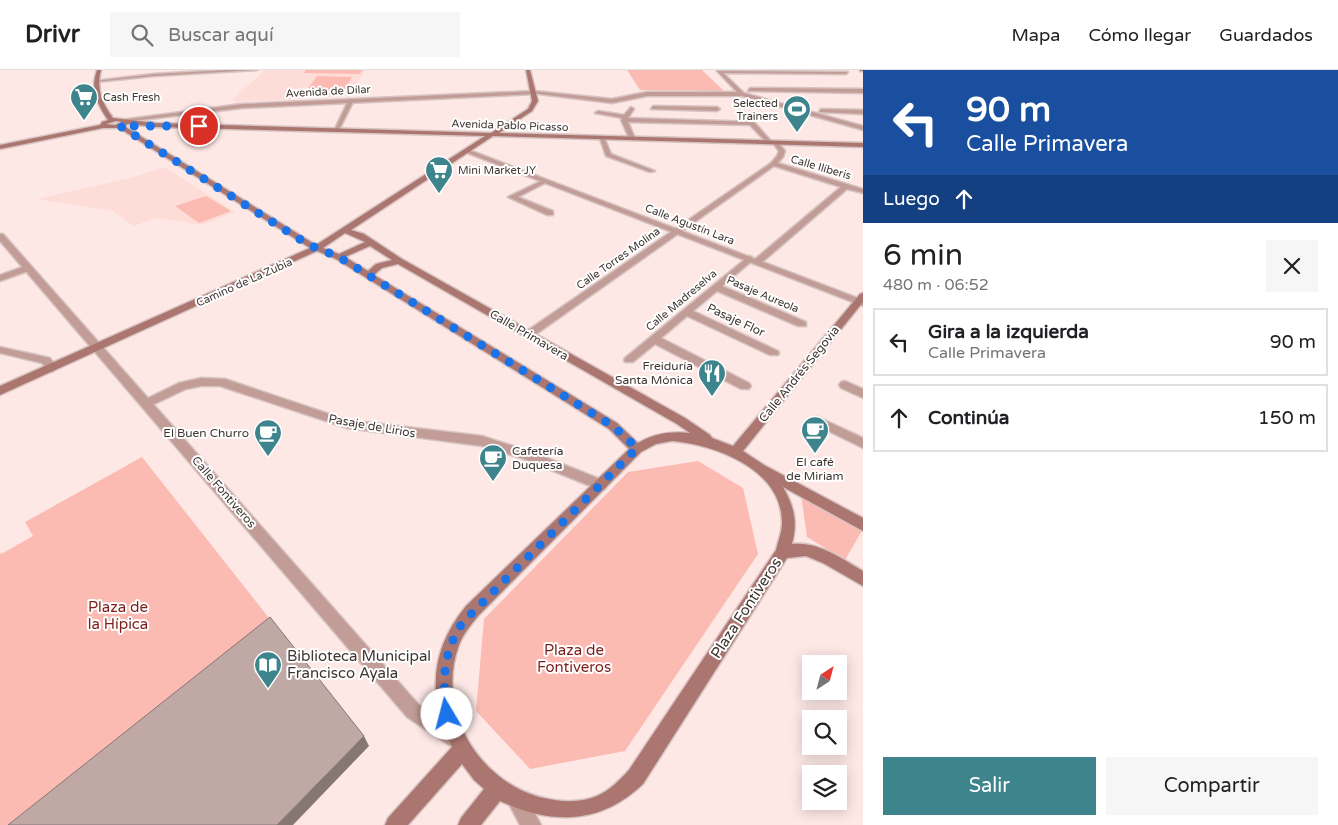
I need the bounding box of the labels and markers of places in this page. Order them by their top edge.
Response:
supermarket icon: Cash Fresh [69,82,99,121]
place label: Cash Fresh [103,91,160,104]
sports icon: Selected Trainers [782,94,812,133]
place label: Selected Trainers [733,97,778,123]
pin [178,105,220,147]
supermarket icon: Mini Market JY [424,155,454,194]
place label: Mini Market JY [458,164,536,177]
restaurant icon: Freiduría Santa Mónica [697,358,727,397]
place label: Freiduría Santa Mónica [615,359,693,387]
cafe icon: El café de Miriam [800,415,830,454]
cafe icon: El Buen Churro [253,418,283,457]
place label: El Buen Churro [163,426,249,440]
cafe icon: Cafetería Duquesa [478,443,508,482]
place label: Cafetería Duquesa [512,444,564,472]
place label: El café de Miriam [786,455,844,483]
place label: Biblioteca Municipal Francisco Ayala [287,647,431,682]
library icon: Biblioteca Municipal Francisco Ayala [253,650,283,689]

